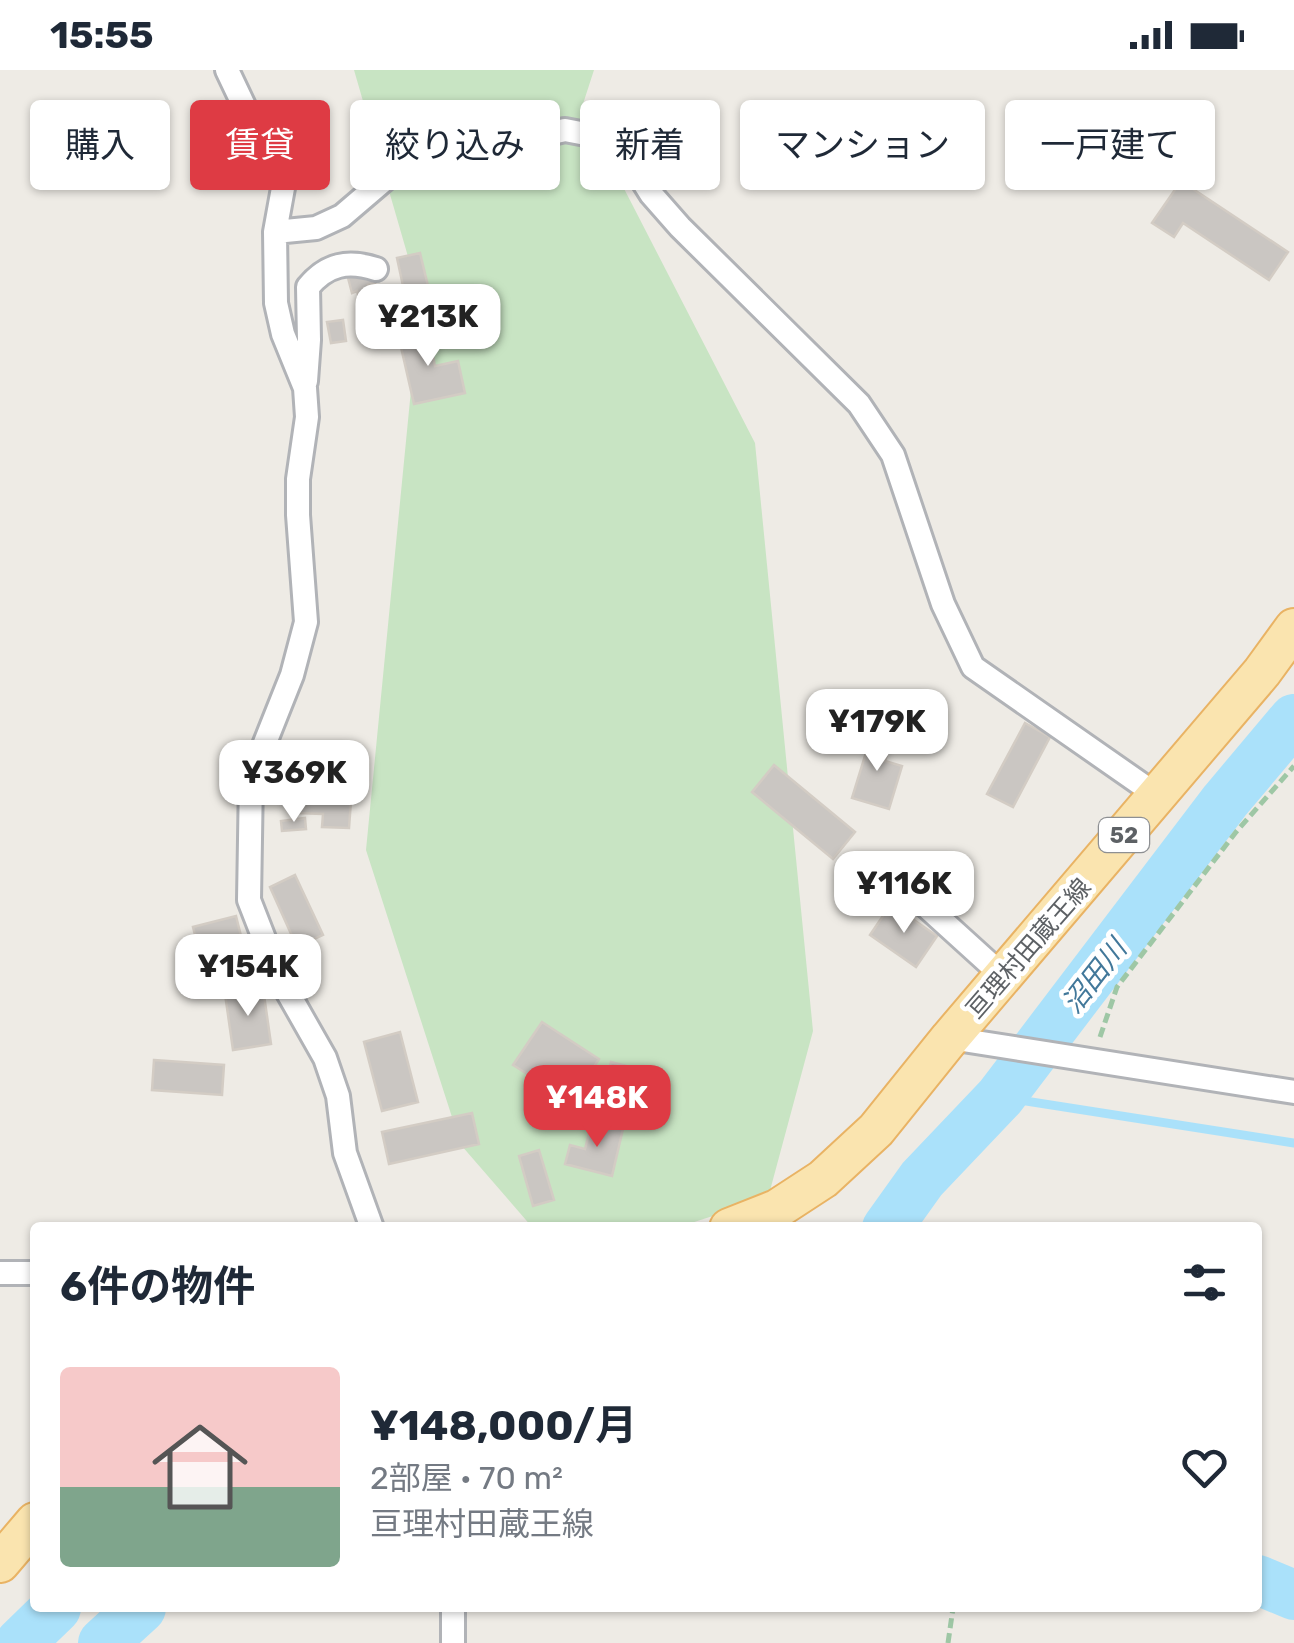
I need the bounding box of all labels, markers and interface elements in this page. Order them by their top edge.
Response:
text: 15:55 [50,12,154,58]
chip: 購入 [30,100,170,190]
chip: 賃貸 [190,100,330,190]
chip: 絞り込み [350,100,560,190]
chip: 新着 [580,100,720,190]
chip: マンション [740,100,985,190]
chip: 一戸建て [1005,100,1215,190]
pin: ¥213K [358,284,498,369]
text: ¥213K [377,297,479,335]
pin: ¥179K [807,689,947,774]
text: ¥179K [828,702,926,740]
pin: ¥369K [224,740,364,825]
text: ¥369K [241,753,347,791]
road number: 52 [1099,818,1149,852]
pin: ¥116K [834,851,974,936]
text: ¥116K [856,864,952,902]
street label: 亘理村田蔵王線 [960,873,1097,1024]
water label: 沼田川 [1056,931,1135,1020]
pin: ¥154K [178,934,318,1019]
text: ¥154K [197,947,299,985]
pin: ¥148K [527,1065,667,1150]
text: ¥148K [546,1078,648,1116]
icon: filters [1177,1255,1232,1310]
text: 6件の物件 [60,1262,255,1312]
text: ¥148,000/月 [370,1401,637,1451]
icon: home [140,1407,260,1527]
icon: heart [1177,1440,1232,1495]
text: 2部屋 · 70 m² [370,1459,563,1497]
text: 亘理村田蔵王線 [370,1505,594,1543]

